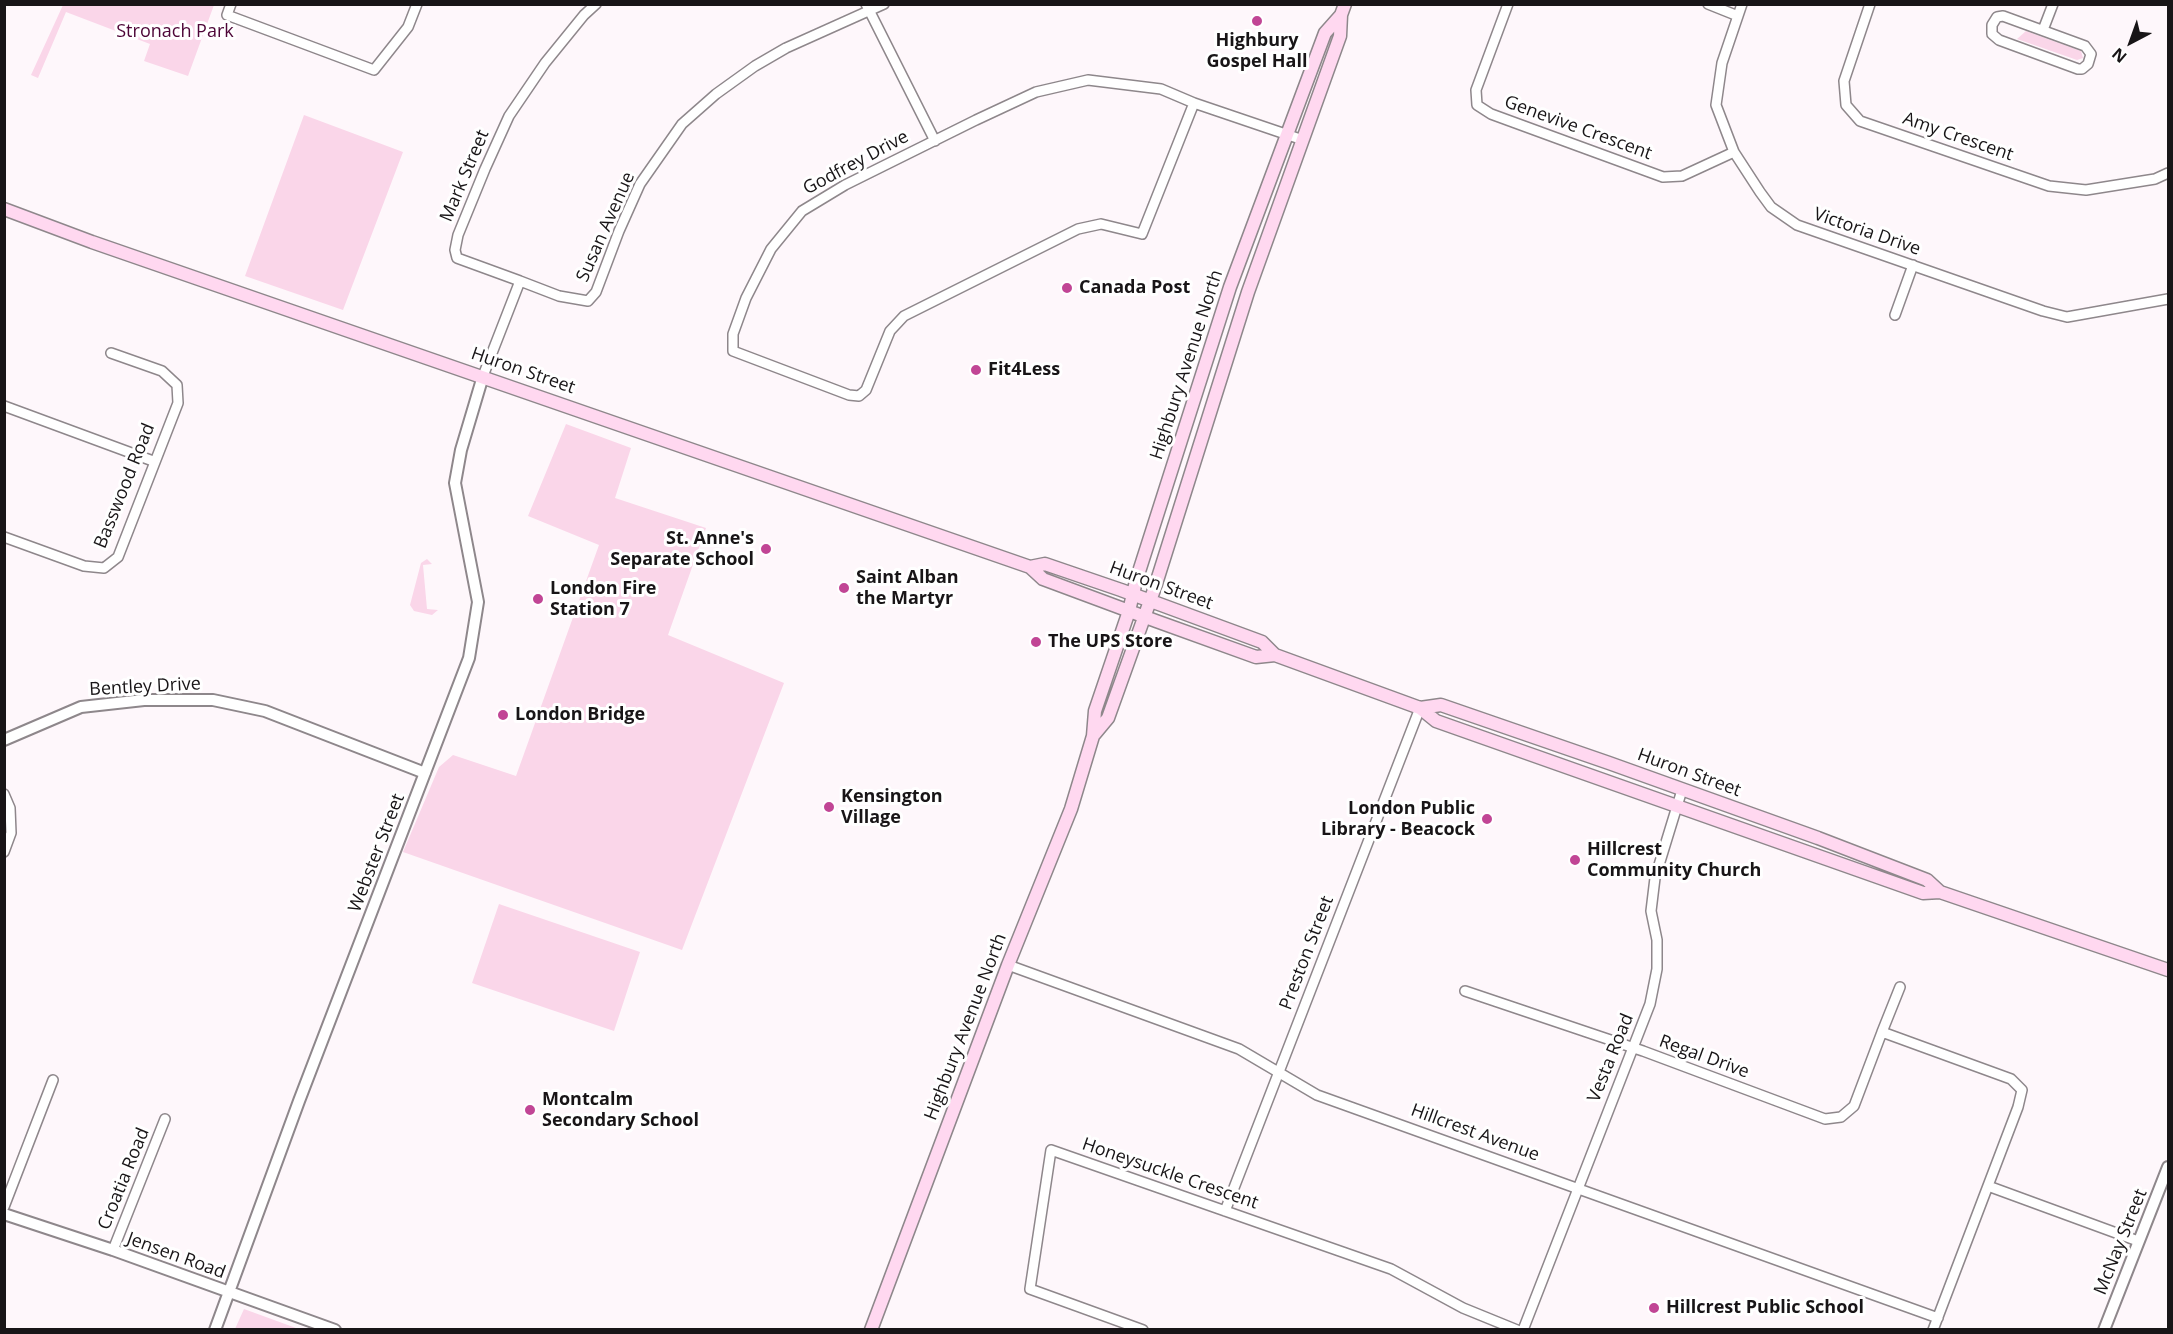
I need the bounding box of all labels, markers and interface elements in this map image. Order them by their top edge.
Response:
north arrow [2101,12,2161,72]
marker: Highbury Gospel Hall [1250,14,1264,28]
park label: Stronach Park [116,21,234,43]
place label: Highbury Gospel Hall [1207,30,1307,72]
text: N [2107,43,2131,68]
street label: Genevive Crescent [1501,91,1655,165]
street label: Amy Crescent [1900,108,2016,166]
street label: Godfrey Drive [800,126,912,200]
street label: Mark Street [436,127,494,225]
street label: Susan Avenue [572,169,640,285]
street label: Victoria Drive [1811,204,1923,260]
street label: Highbury Avenue North [1146,267,1228,463]
place label: Canada Post [1079,277,1190,299]
marker: Canada Post [1060,281,1074,295]
street label: Huron Street [468,343,578,399]
place label: Fit4Less [988,359,1060,381]
marker: Fit4Less [969,363,983,377]
street label: Basswood Road [90,420,160,552]
place label: St. Anne's Separate School [610,528,754,570]
marker: St. Anne's Separate School [759,542,773,556]
street label: Huron Street [1106,557,1216,615]
place label: Saint Alban the Martyr [856,567,959,610]
place label: London Fire Station 7 [550,578,656,620]
marker: Saint Alban the Martyr [837,581,851,595]
marker: London Fire Station 7 [531,592,545,606]
place label: The UPS Store [1048,631,1173,653]
marker: The UPS Store [1029,635,1043,649]
street label: Bentley Drive [89,673,201,701]
place label: London Bridge [515,704,645,726]
marker: London Bridge [496,708,510,722]
street label: Huron Street [1634,744,1744,802]
place label: Kensington Village [841,786,943,828]
street label: Webster Street [344,791,410,915]
place label: London Public Library - Beacock [1321,798,1475,840]
marker: Kensington Village [822,800,836,814]
marker: London Public Library - Beacock [1480,812,1494,826]
place label: Hillcrest Community Church [1587,839,1761,882]
marker: Hillcrest Community Church [1568,853,1582,867]
street label: Preston Street [1275,893,1339,1013]
street label: Highbury Avenue North [920,931,1012,1123]
street label: Vesta Road [1583,1011,1639,1105]
street label: Regal Drive [1656,1031,1752,1083]
place label: Montcalm Secondary School [542,1089,699,1132]
street label: Hillcrest Avenue [1408,1100,1542,1166]
marker: Montcalm Secondary School [523,1103,537,1117]
street label: Croatia Road [94,1125,154,1233]
street label: Honeysuckle Crescent [1079,1134,1261,1214]
street label: McNay Street [2090,1186,2152,1298]
street label: Jensen Road [124,1228,228,1284]
place label: Hillcrest Public School [1666,1297,1864,1319]
marker: Hillcrest Public School [1647,1301,1661,1315]

